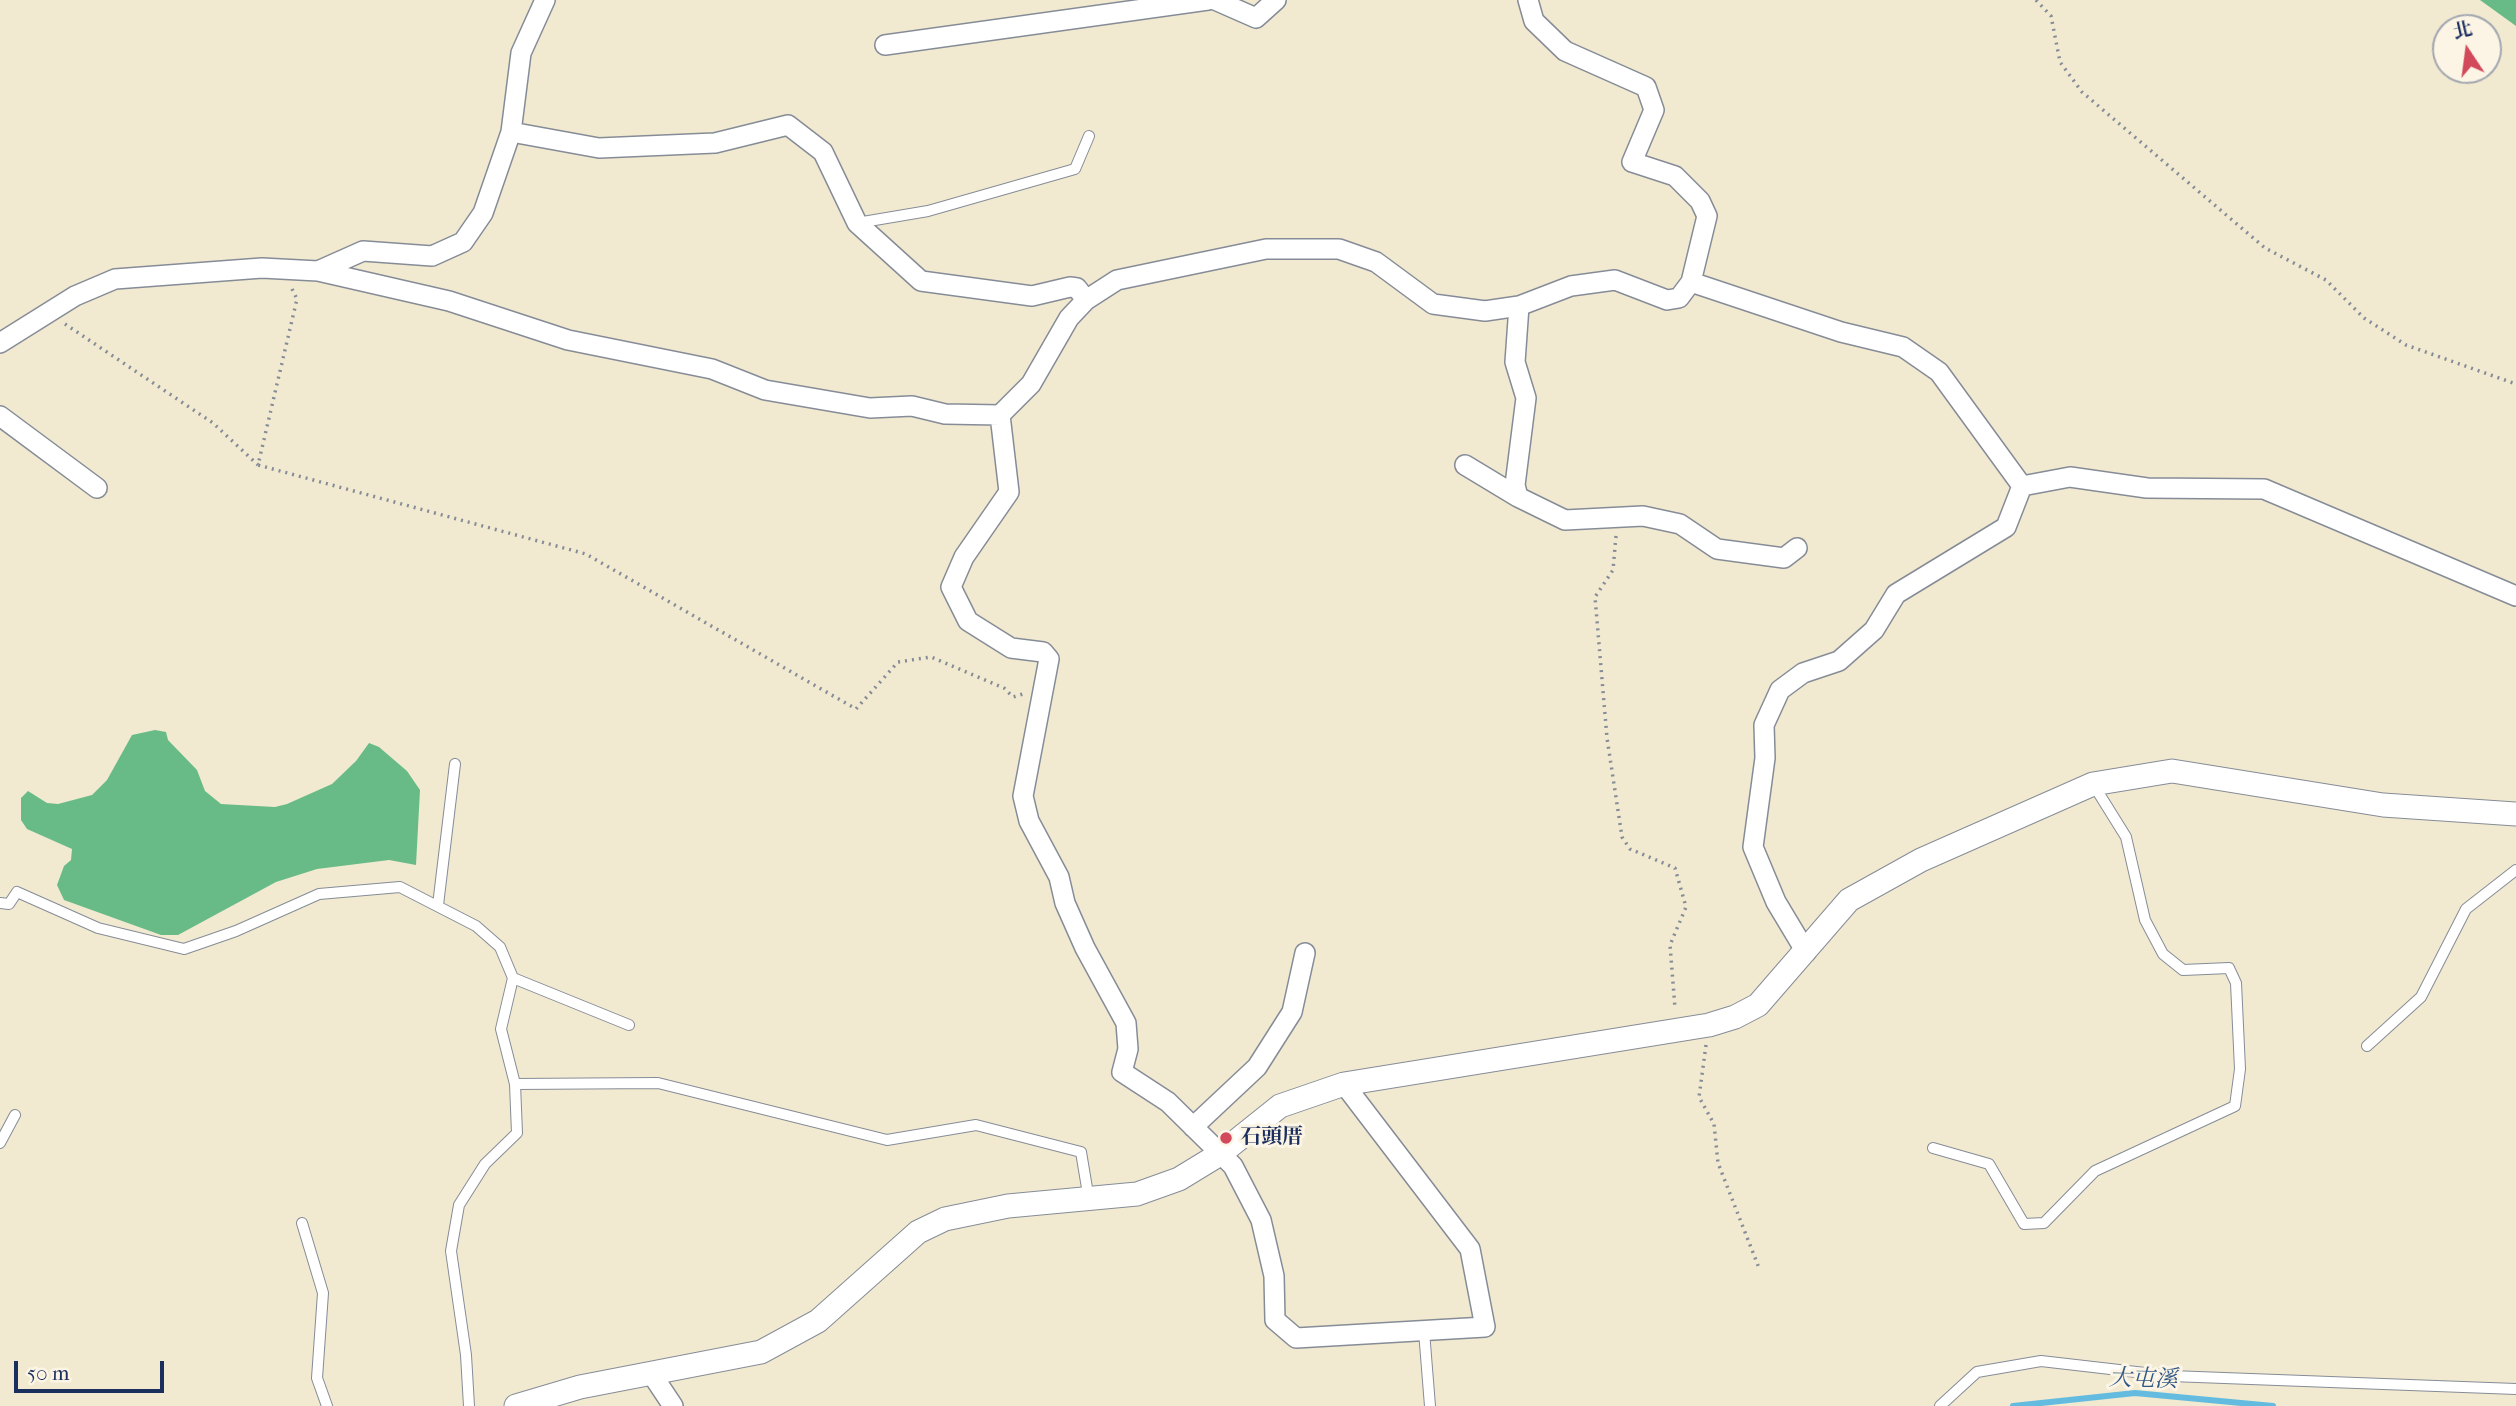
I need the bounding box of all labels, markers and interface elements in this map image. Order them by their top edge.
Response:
north arrow [2432,14,2502,84]
text: 北 [2451,18,2474,43]
place label: 石頭厝 [1240,1125,1303,1151]
marker: 石頭厝 [1218,1130,1234,1146]
scale bar [18,1346,168,1390]
text: 50 m [27,1361,70,1385]
water label: 大屯溪 [2108,1366,2178,1394]

